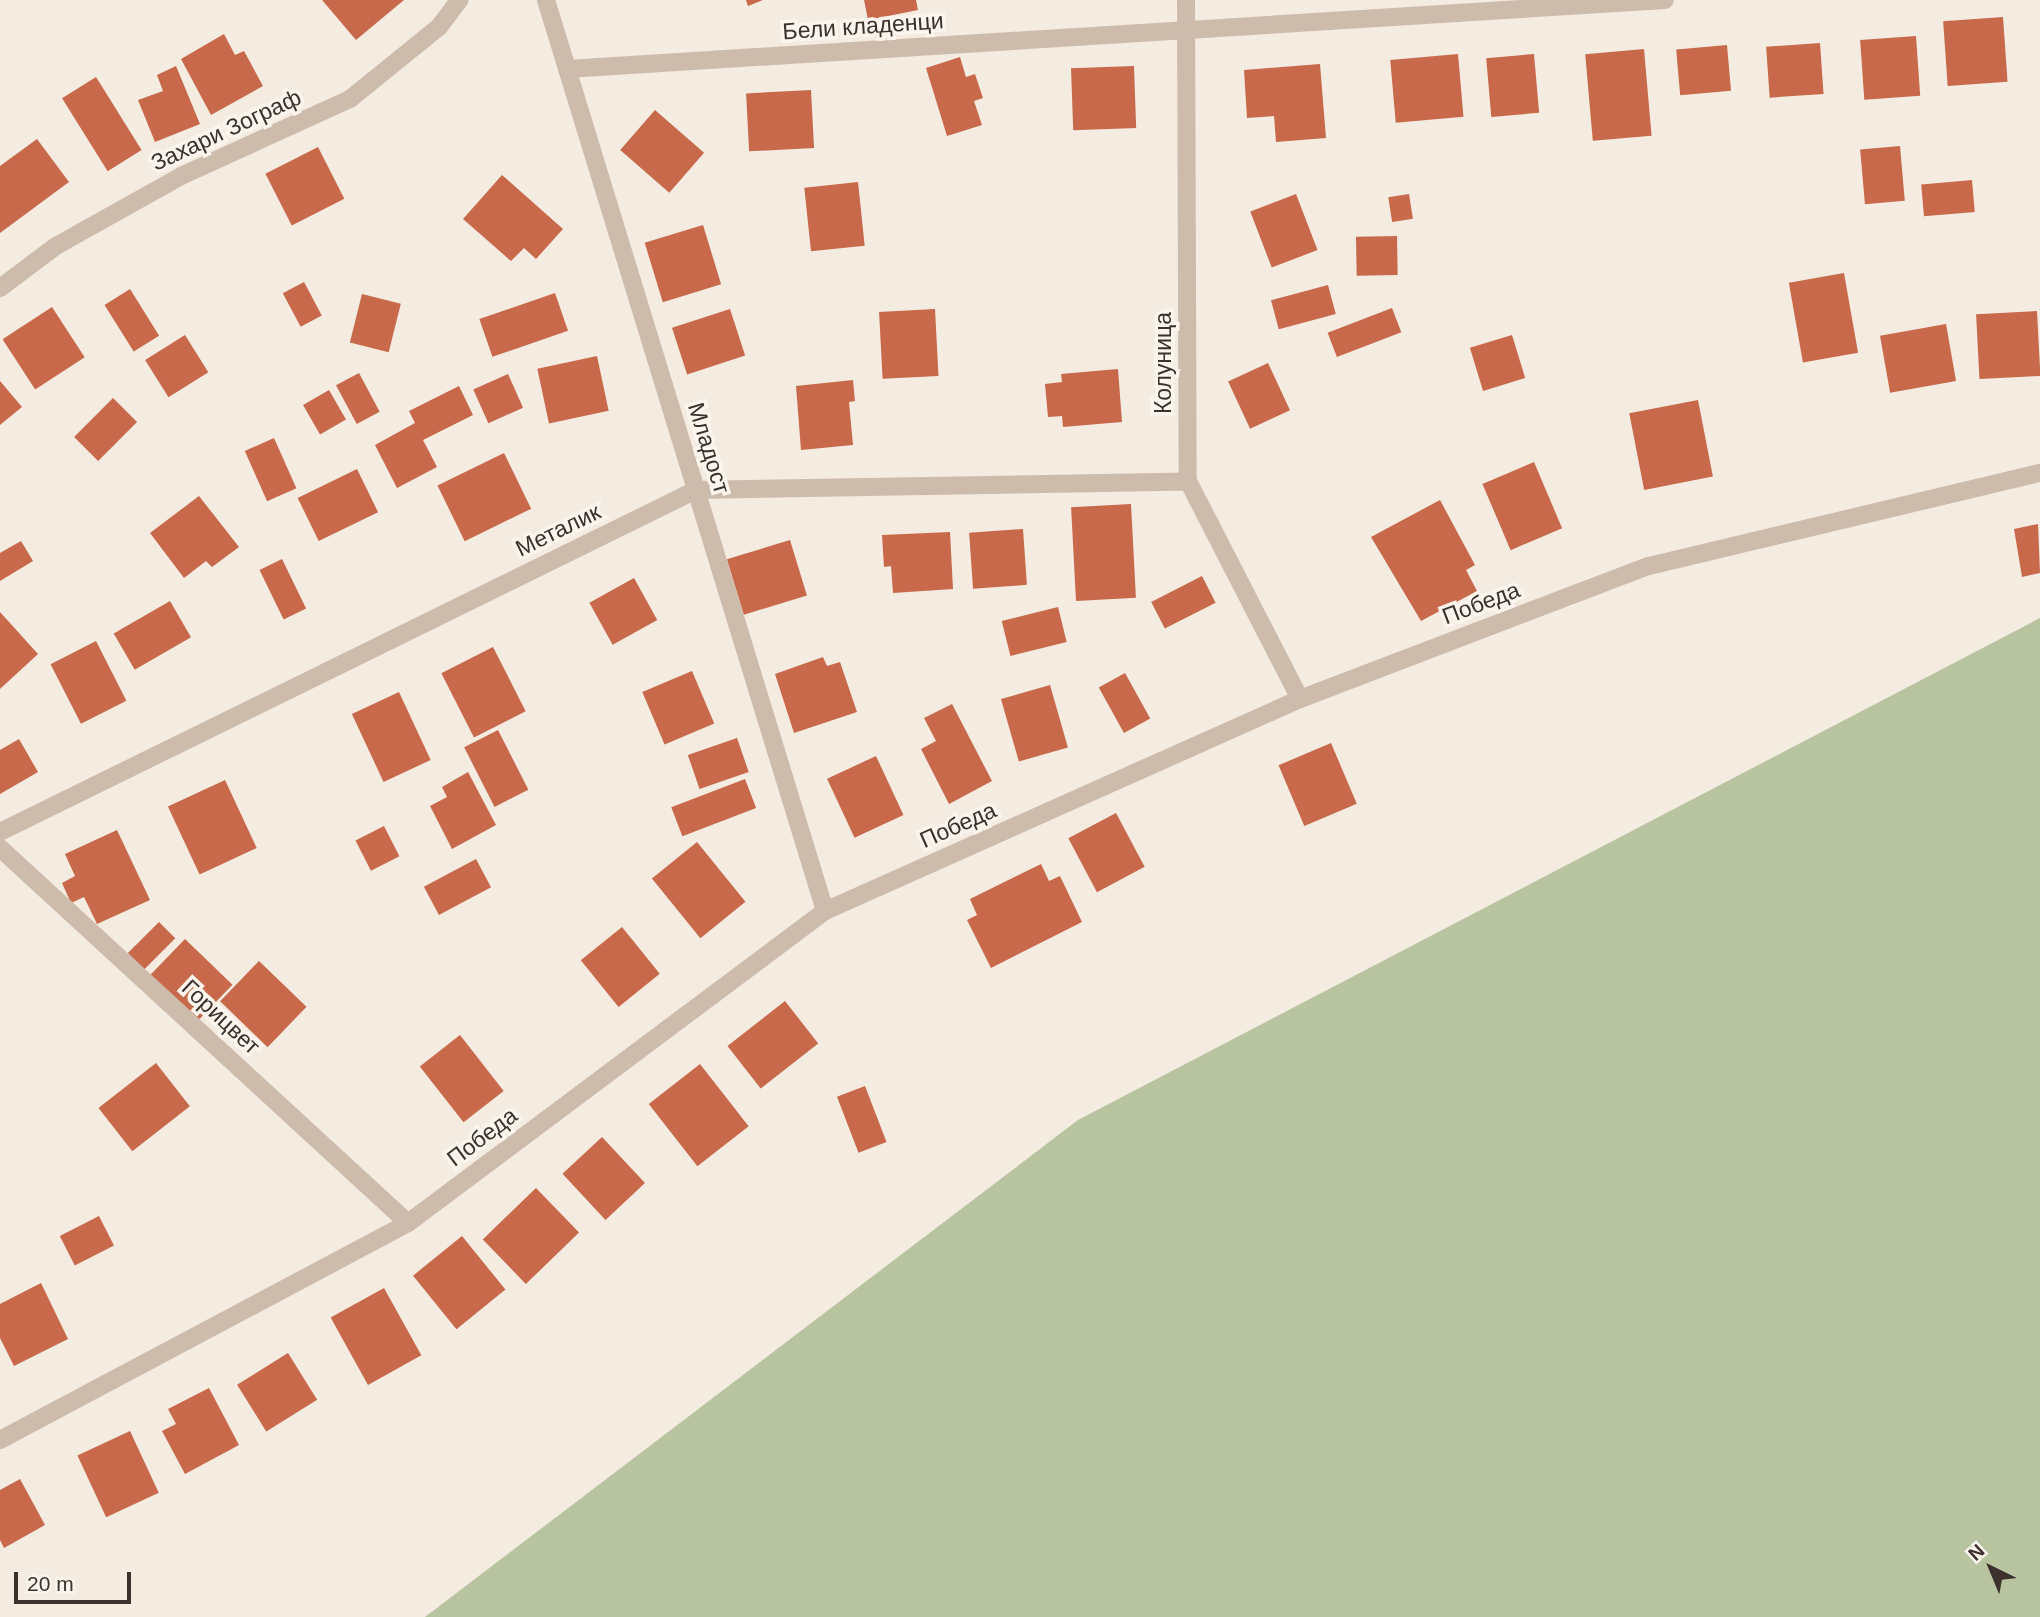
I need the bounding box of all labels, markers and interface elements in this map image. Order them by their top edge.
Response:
street label: Бели кладенци [782,7,944,45]
street label: Захари Зограф [147,83,305,177]
street label: Колуница [1149,312,1177,414]
street label: Младост [682,399,736,497]
street label: Металик [511,498,605,562]
street label: Победа [1438,576,1524,630]
street label: Победа [916,796,1000,854]
street label: Горицвет [176,974,266,1060]
street label: Победа [441,1102,523,1172]
north arrow [1956,1533,2026,1603]
text: N [1964,1540,1989,1565]
scale bar [18,1558,135,1602]
text: 20 m [27,1572,74,1595]

